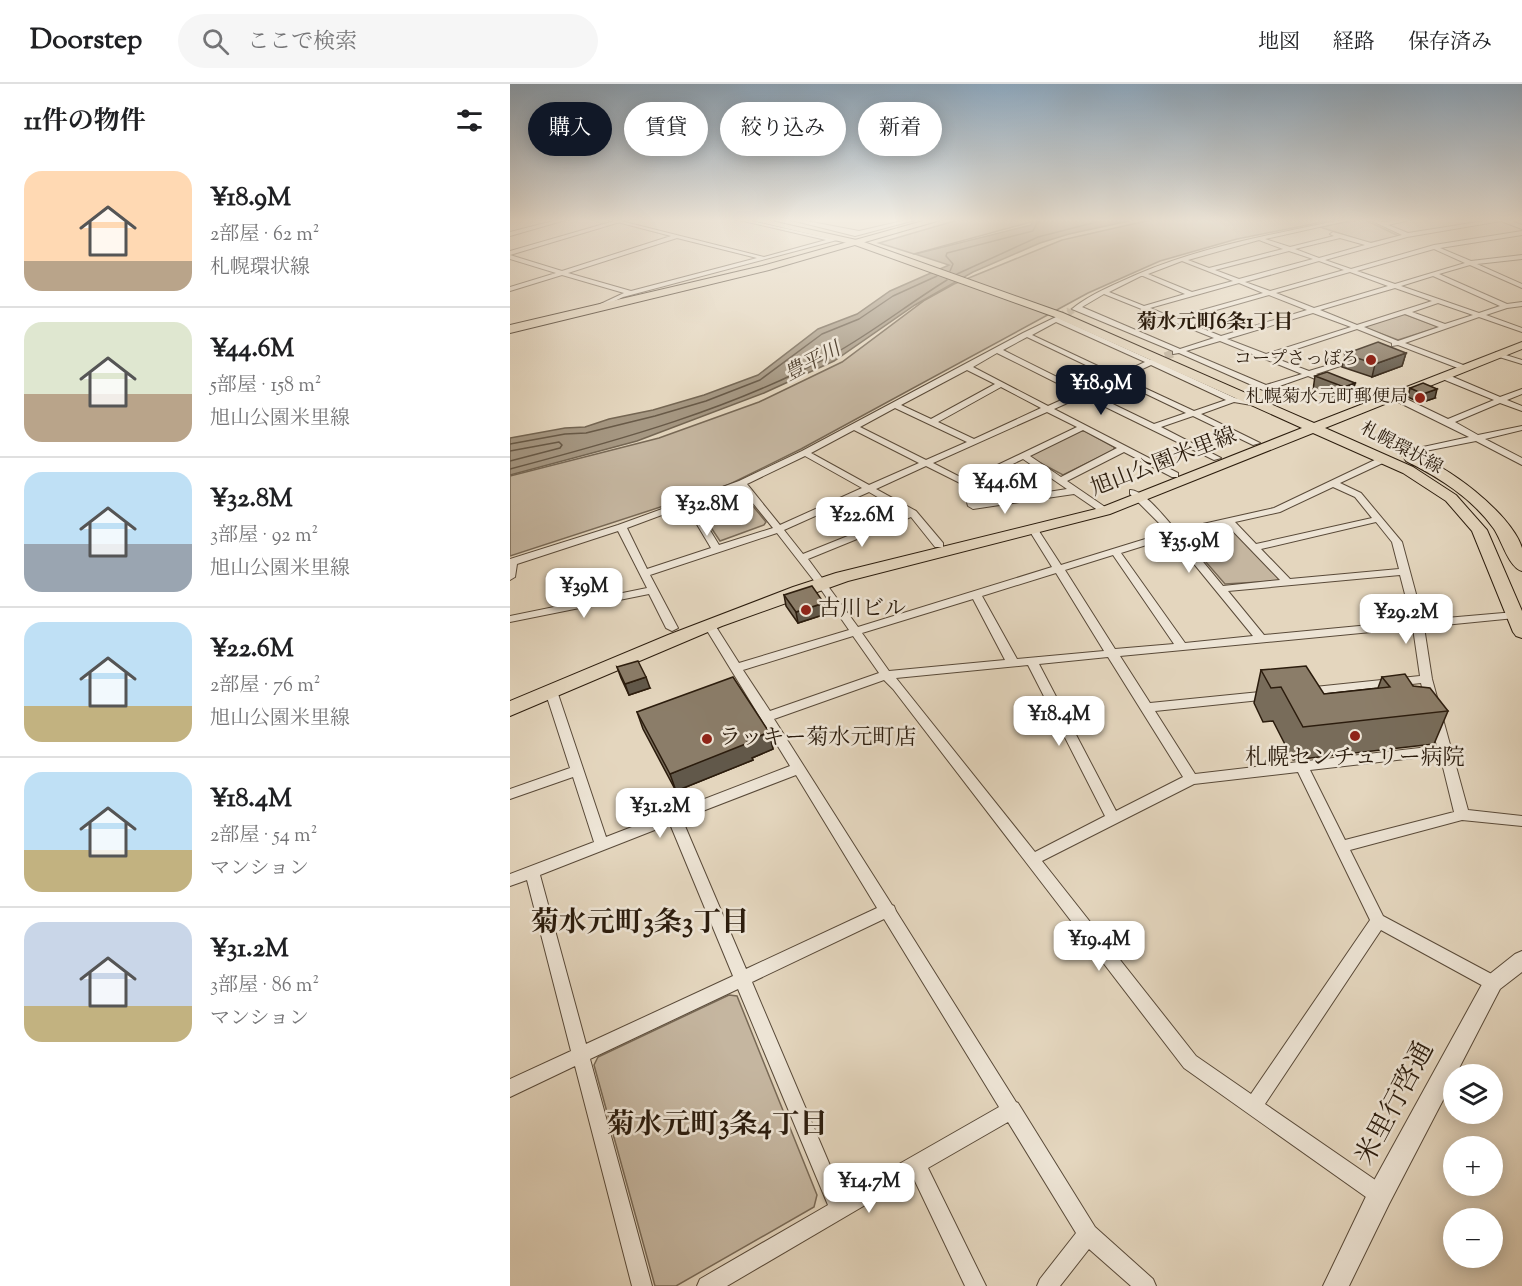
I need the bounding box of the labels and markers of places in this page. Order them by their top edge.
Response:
place label: コープさっぽろ [1234,347,1359,373]
marker: コープさっぽろ [1364,353,1378,367]
pin: ¥18.9M [1052,365,1150,416]
place label: 札幌菊水元町郵便局 [1246,385,1408,411]
marker: 札幌菊水元町郵便局 [1413,391,1427,405]
pin: ¥44.6M [956,464,1054,515]
pin: ¥32.8M [658,486,756,537]
pin: ¥22.6M [813,497,911,548]
pin: ¥35.9M [1140,523,1238,574]
pin: ¥39M [548,568,620,619]
place label: 古川ビル [818,594,906,626]
pin: ¥29.2M [1357,594,1455,645]
marker: 古川ビル [799,603,813,617]
pin: ¥18.4M [1010,696,1108,747]
place label: ラッキー菊水元町店 [719,723,917,755]
marker: 札幌センチュリー病院 [1348,729,1362,743]
marker: ラッキー菊水元町店 [700,732,714,746]
place label: 札幌センチュリー病院 [1245,743,1465,775]
pin: ¥31.2M [611,788,709,839]
pin: ¥19.4M [1050,921,1148,972]
pin: ¥14.7M [820,1163,918,1214]

